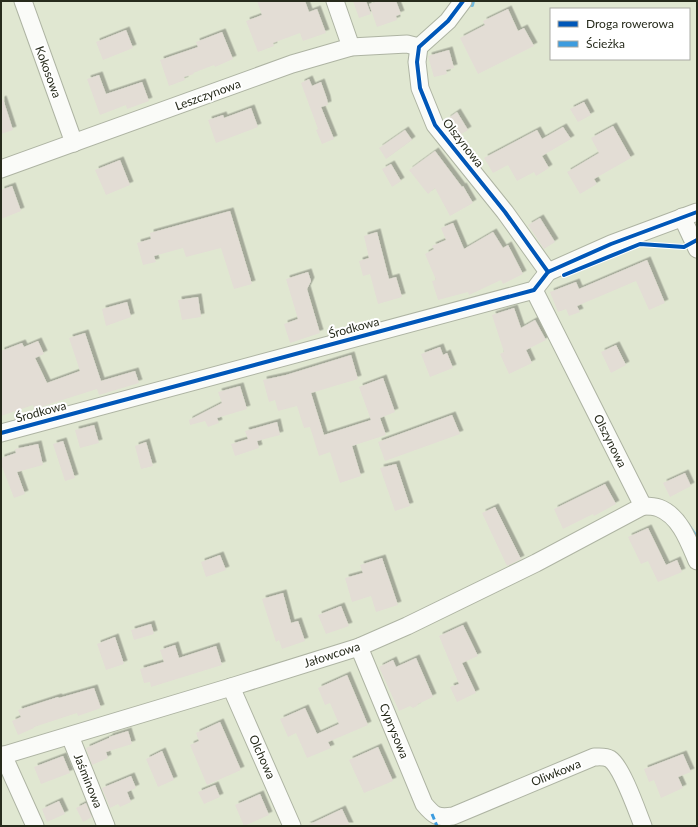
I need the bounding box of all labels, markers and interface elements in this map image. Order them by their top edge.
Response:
legend [550,8,690,60]
text: Droga rowerowa [586,16,674,31]
text: Ścieżka [586,36,625,51]
street label: Kokosowa [32,44,65,100]
street label: Leszczynowa [173,76,243,113]
street label: Olszynowa [440,115,487,170]
street label: Środkowa [327,314,381,341]
street label: Środkowa [14,398,68,425]
street label: Olszynowa [591,412,630,470]
street label: Jałowcowa [302,638,362,671]
street label: Cyprysowa [377,701,412,761]
street label: Olchowa [246,732,279,781]
street label: Jaśminowa [71,751,106,810]
street label: Oliwkowa [529,756,583,789]

